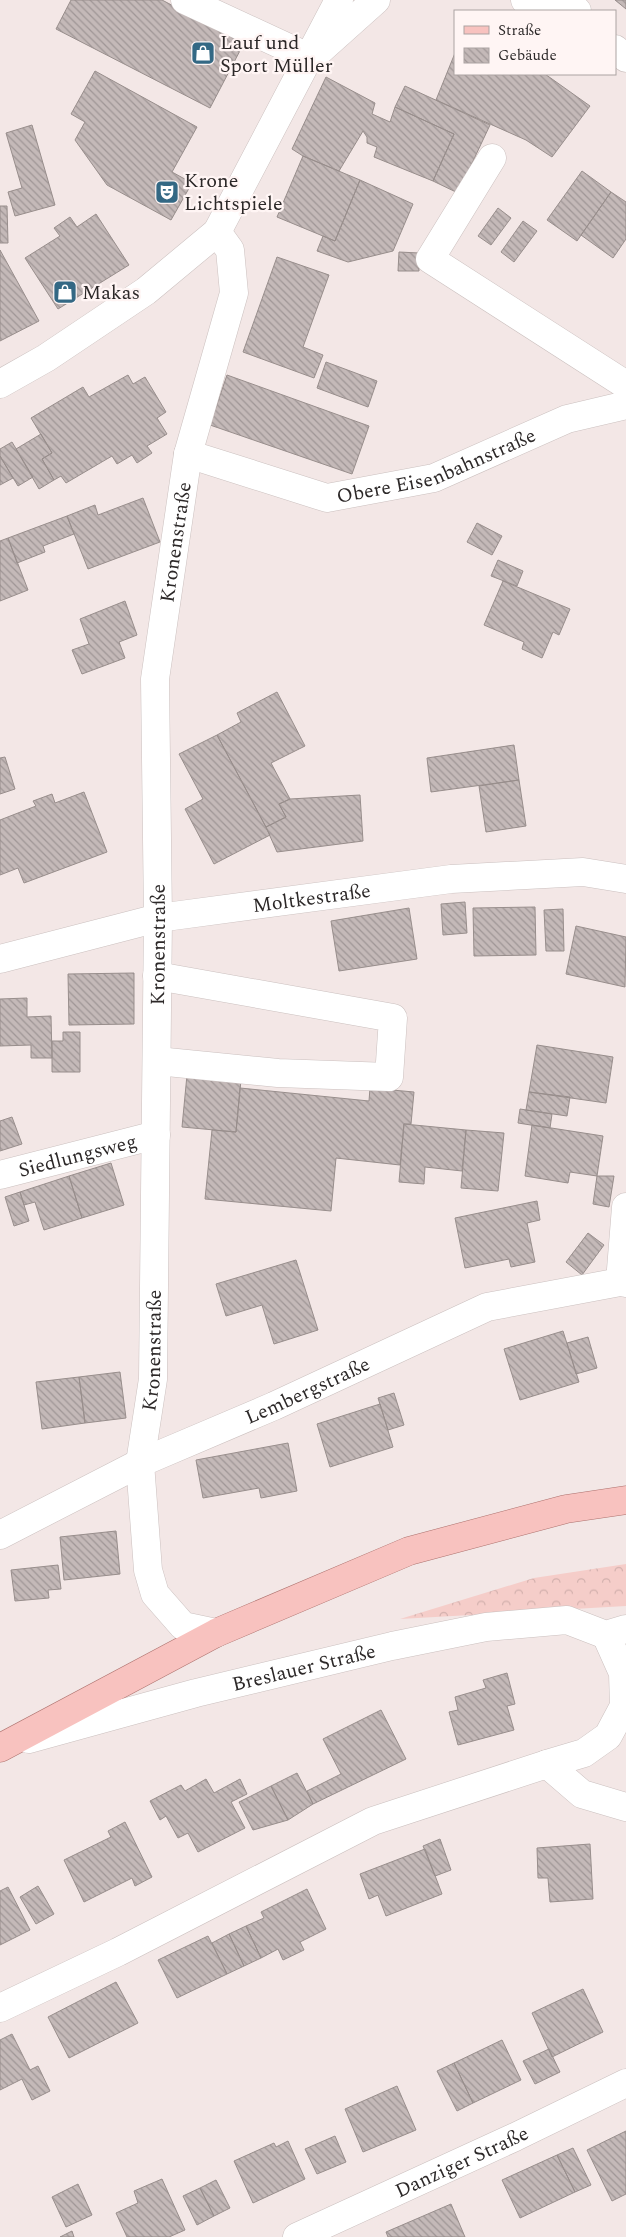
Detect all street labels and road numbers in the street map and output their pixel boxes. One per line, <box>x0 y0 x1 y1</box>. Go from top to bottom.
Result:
street label: Obere Eisenbahnstraße <box>334 421 541 512</box>
street label: Kronenstraße <box>152 480 200 605</box>
street label: Moltkestraße <box>251 876 372 921</box>
street label: Kronenstraße <box>143 884 174 1006</box>
street label: Siedlungsweg <box>15 1126 140 1186</box>
street label: Kronenstraße <box>134 1290 170 1413</box>
street label: Lembergstraße <box>241 1349 375 1433</box>
street label: Breslauer Straße <box>229 1636 379 1700</box>
street label: Danziger Straße <box>390 2119 534 2206</box>

